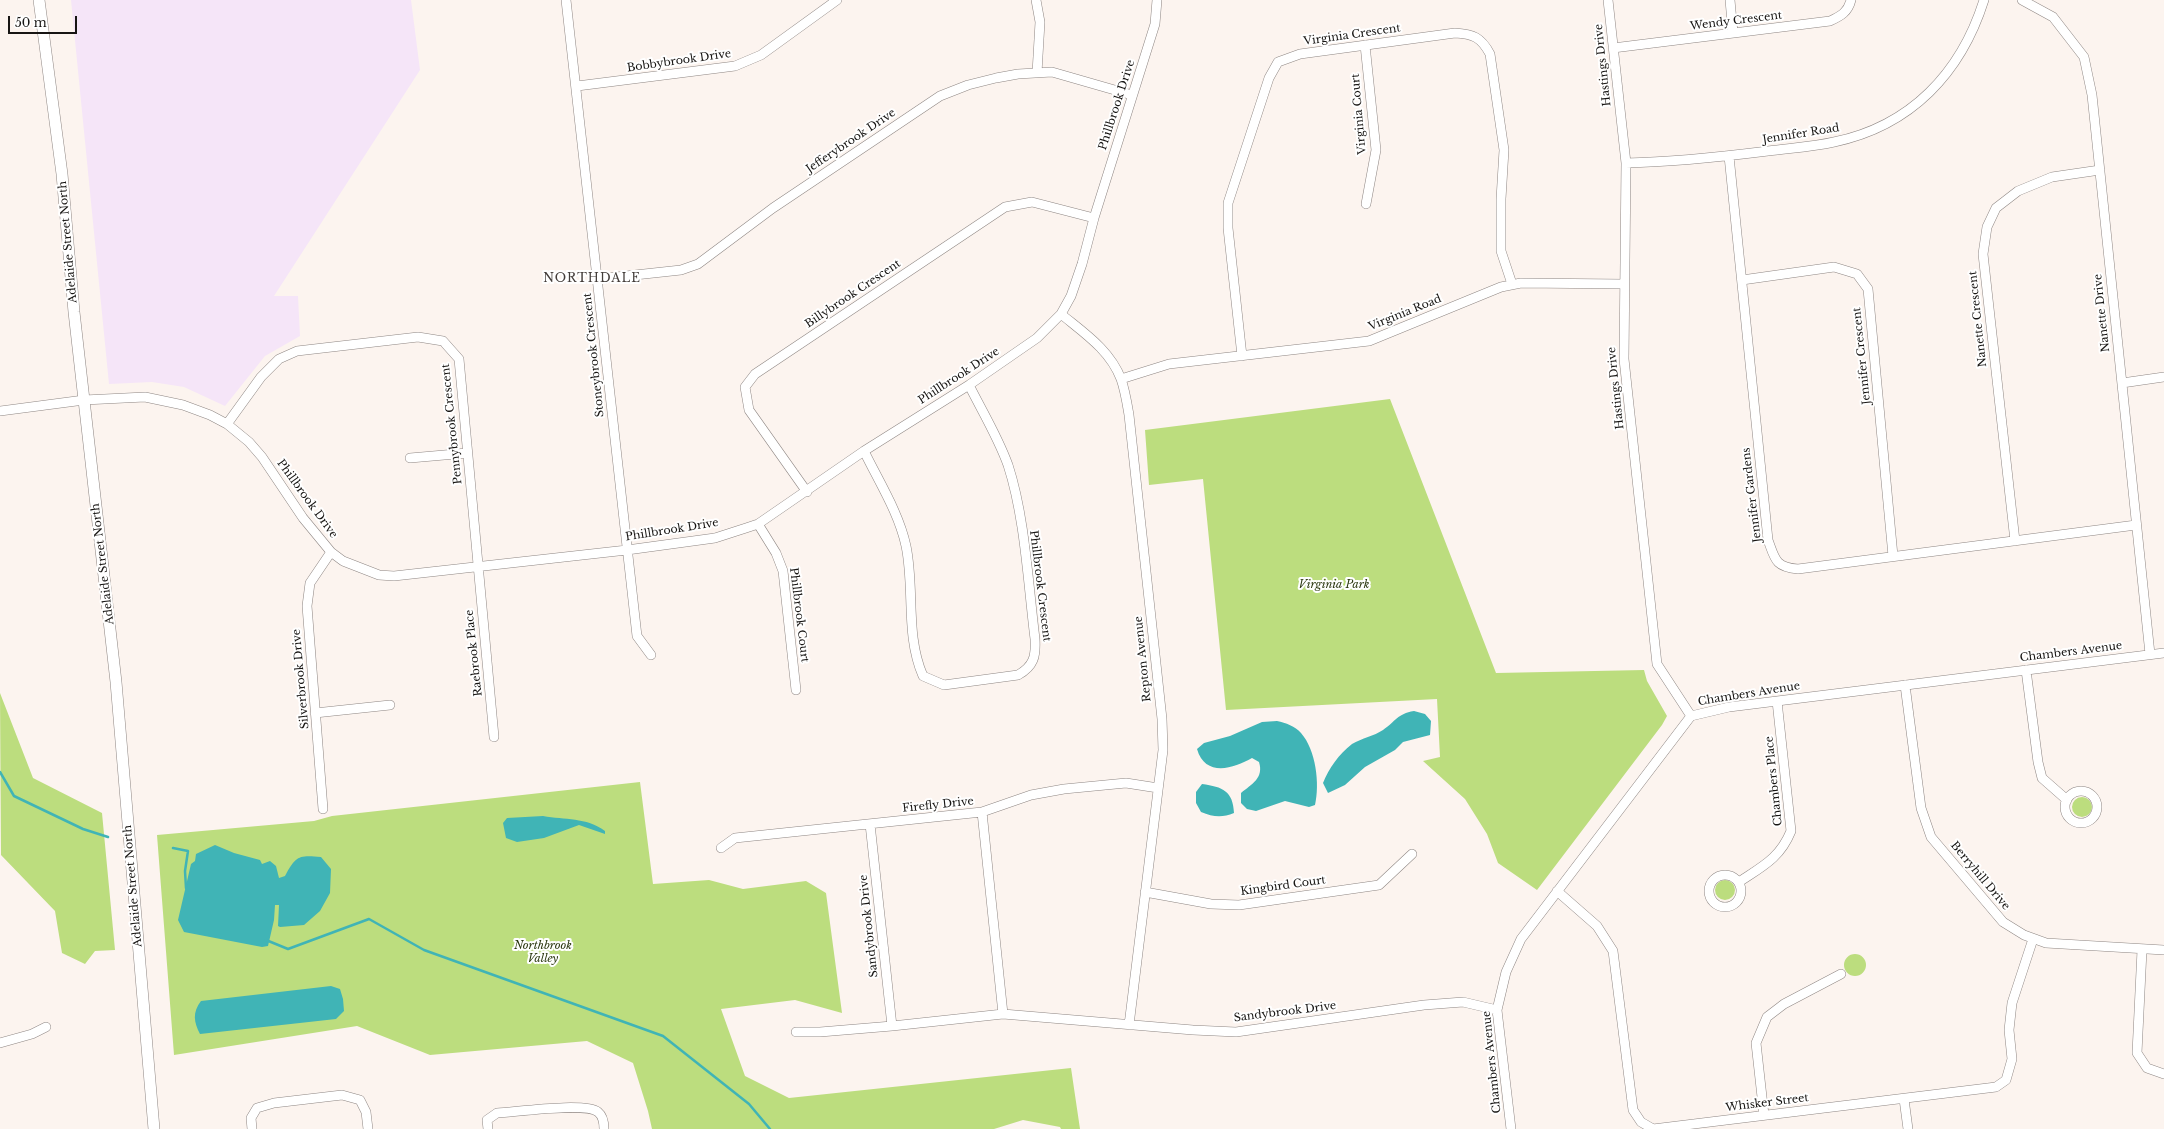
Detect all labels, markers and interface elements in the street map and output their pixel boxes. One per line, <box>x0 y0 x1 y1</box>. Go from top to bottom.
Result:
scale bar <box>10 8 79 34</box>
street label: Wendy Crescent <box>1689 9 1783 33</box>
text: 50 m <box>15 15 47 30</box>
street label: Virginia Crescent <box>1303 22 1401 48</box>
street label: Hastings Drive <box>1592 23 1614 107</box>
street label: Bobbybrook Drive <box>626 47 732 75</box>
street label: Phillbrook Drive <box>1096 58 1138 152</box>
street label: Virginia Court <box>1349 73 1369 155</box>
street label: Jefferybrook Drive <box>804 106 898 176</box>
street label: Jennifer Road <box>1762 121 1840 147</box>
street label: Adelaide Street North <box>56 180 80 304</box>
street label: Billybrook Crescent <box>803 257 903 331</box>
street label: Nanette Crescent <box>1966 270 1990 368</box>
district label: NORTHDALE <box>543 272 641 286</box>
street label: Nanette Drive <box>2091 273 2113 353</box>
street label: Stoneybrook Crescent <box>581 292 607 418</box>
street label: Virginia Road <box>1366 292 1444 334</box>
street label: Jennifer Crescent <box>1850 307 1874 405</box>
street label: Phillbrook Drive <box>916 345 1002 407</box>
street label: Hastings Drive <box>1605 346 1627 430</box>
street label: Pennybrook Crescent <box>439 363 465 485</box>
street label: Jennifer Gardens <box>1740 447 1764 543</box>
street label: Phillbrook Drive <box>274 457 340 541</box>
street label: Adelaide Street North <box>89 502 117 626</box>
street label: Phillbrook Drive <box>624 516 720 544</box>
street label: Phillbrook Crescent <box>1027 530 1053 642</box>
street label: Phillbrook Court <box>787 567 811 663</box>
park label: Virginia Park <box>1299 578 1369 592</box>
street label: Raebrook Place <box>463 609 485 697</box>
street label: Repton Avenue <box>1132 615 1154 703</box>
street label: Silverbrook Drive <box>290 628 312 730</box>
street label: Chambers Avenue <box>2019 639 2123 665</box>
street label: Chambers Avenue <box>1697 679 1801 709</box>
street label: Chambers Place <box>1763 735 1785 827</box>
street label: Firefly Drive <box>902 795 974 815</box>
street label: Adelaide Street North <box>121 824 145 948</box>
street label: Berryhill Drive <box>1948 839 2012 913</box>
street label: Kingbird Court <box>1240 873 1326 899</box>
street label: Sandybrook Drive <box>857 874 881 978</box>
park label: Northbrook Valley <box>514 939 572 965</box>
street label: Sandybrook Drive <box>1233 999 1337 1025</box>
street label: Chambers Avenue <box>1480 1010 1504 1114</box>
street label: Whisker Street <box>1725 1091 1809 1115</box>

